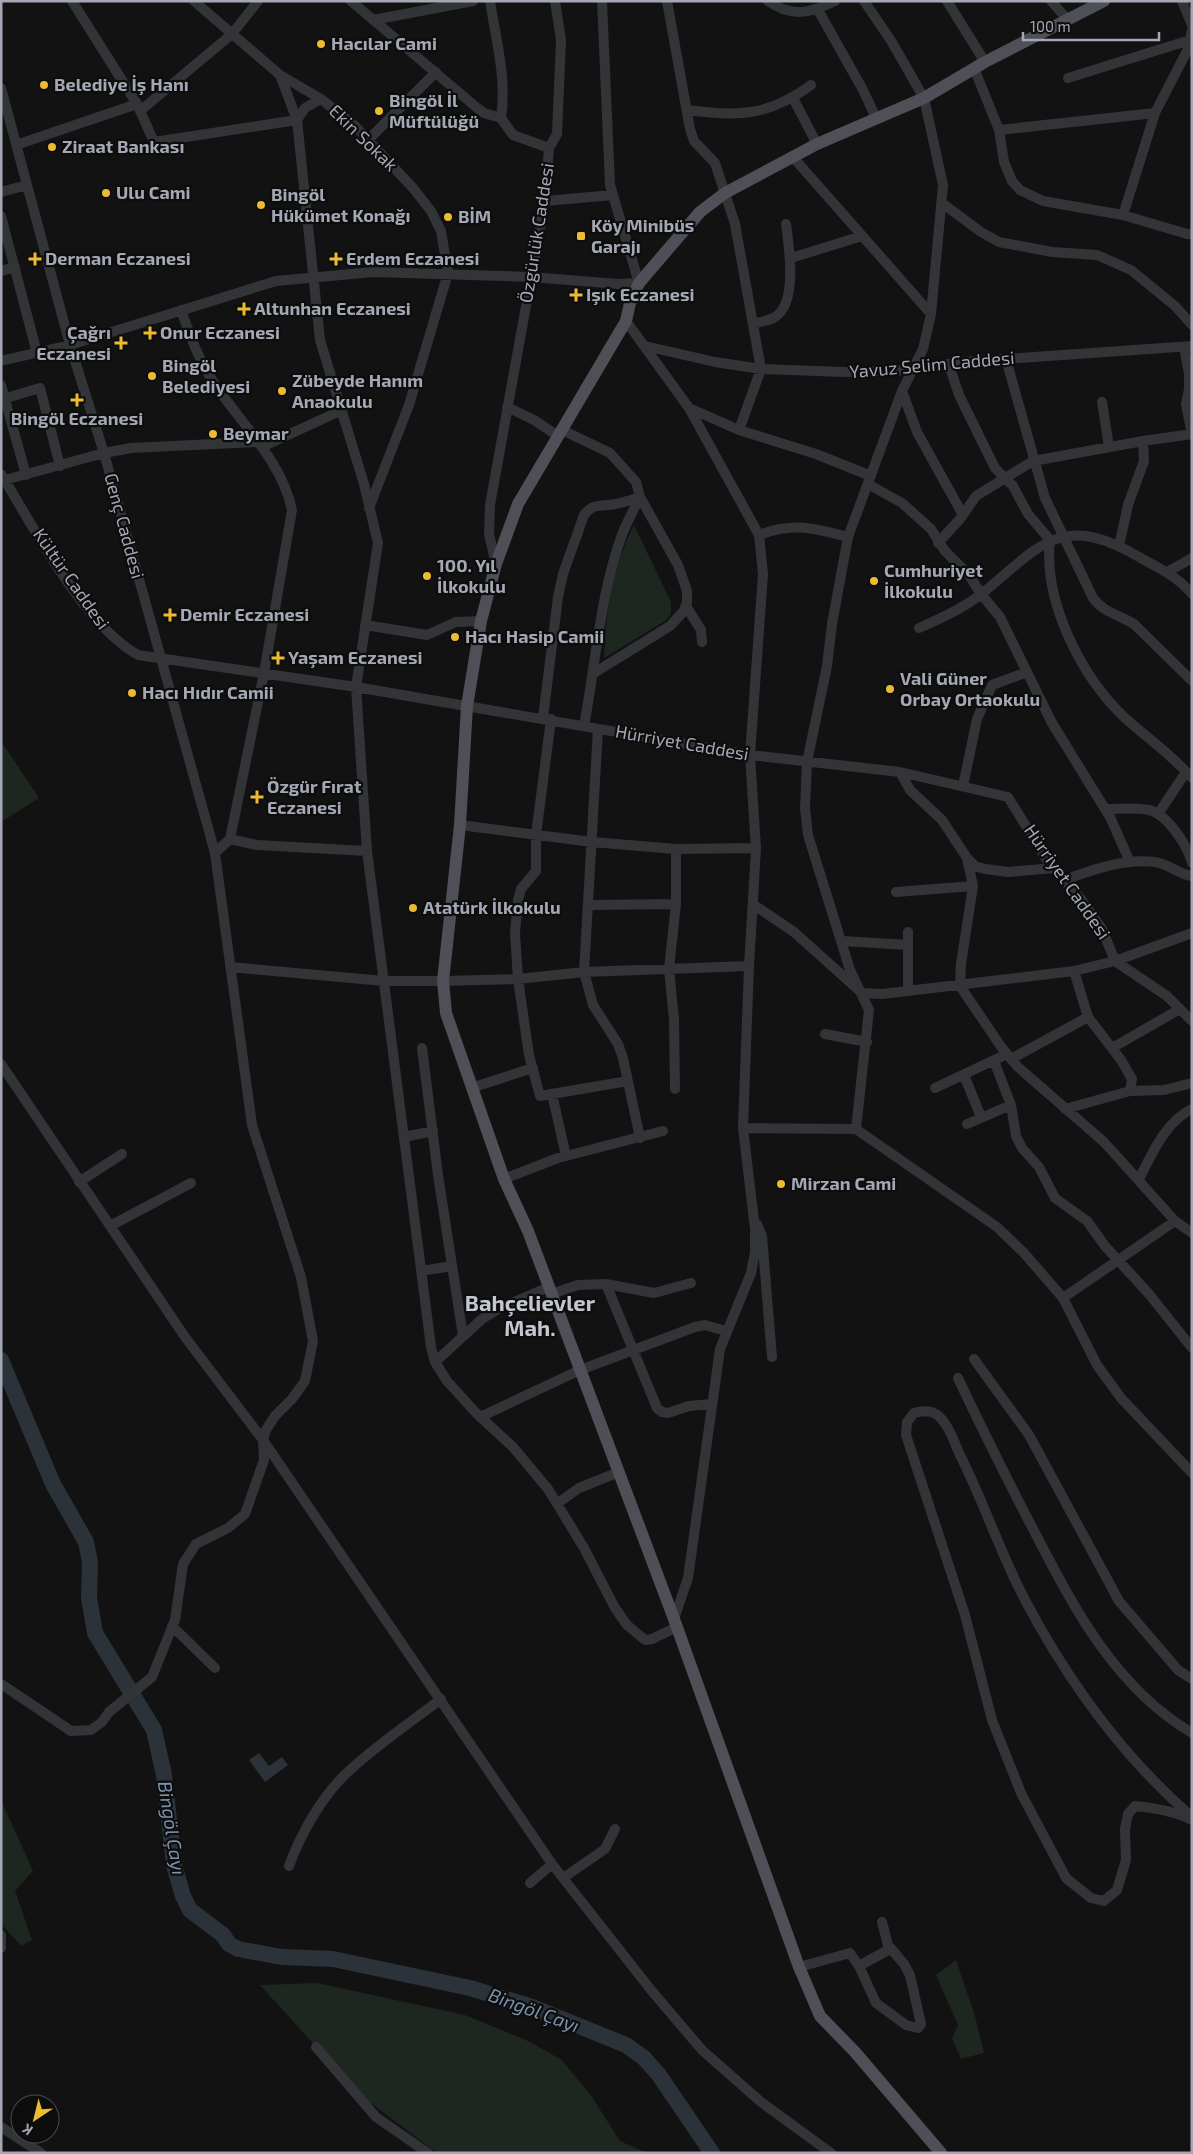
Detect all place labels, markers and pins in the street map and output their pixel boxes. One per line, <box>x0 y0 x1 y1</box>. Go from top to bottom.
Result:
place label: Hacılar Cami <box>331 32 437 54</box>
marker: Hacılar Cami <box>315 38 327 50</box>
place label: Belediye İş Hanı <box>54 73 189 96</box>
marker: Belediye İş Hanı <box>38 79 50 91</box>
place label: Bingöl İl Müftülüğü <box>389 89 479 132</box>
marker: Bingöl İl Müftülüğü <box>373 105 385 117</box>
place label: Ziraat Bankası <box>62 135 184 157</box>
marker: Ziraat Bankası <box>46 141 58 153</box>
place label: Ulu Cami <box>116 181 190 203</box>
place label: Bingöl Hükümet Konağı <box>271 183 410 226</box>
marker: Ulu Cami <box>100 187 112 199</box>
marker: Bingöl Hükümet Konağı <box>255 199 267 211</box>
place label: BİM <box>458 205 491 227</box>
marker: BİM <box>442 211 454 223</box>
place label: Köy Minibüs Garajı <box>591 214 694 257</box>
marker: Köy Minibüs Garajı <box>575 230 587 242</box>
place label: Derman Eczanesi <box>45 247 191 269</box>
place label: Erdem Eczanesi <box>346 247 479 269</box>
marker: Derman Eczanesi <box>29 253 41 265</box>
marker: Erdem Eczanesi <box>330 253 342 265</box>
place label: Işık Eczanesi <box>586 283 694 306</box>
marker: Işık Eczanesi <box>570 289 582 301</box>
place label: Altunhan Eczanesi <box>254 297 411 319</box>
marker: Altunhan Eczanesi <box>238 303 250 315</box>
place label: Çağrı Eczanesi <box>36 321 111 364</box>
place label: Onur Eczanesi <box>160 321 280 343</box>
marker: Onur Eczanesi <box>144 327 156 339</box>
marker: Çağrı Eczanesi <box>115 337 127 349</box>
place label: Bingöl Belediyesi <box>162 354 250 397</box>
place label: Zübeyde Hanım Anaokulu <box>292 369 423 412</box>
marker: Bingöl Belediyesi <box>146 370 158 382</box>
marker: Zübeyde Hanım Anaokulu <box>276 385 288 397</box>
marker: Bingöl Eczanesi <box>71 394 83 406</box>
place label: Bingöl Eczanesi <box>11 407 143 429</box>
place label: Beymar <box>223 422 289 444</box>
marker: Beymar <box>207 428 219 440</box>
place label: 100. Yıl İlkokulu <box>437 554 506 597</box>
place label: Cumhuriyet İlkokulu <box>884 559 983 602</box>
marker: 100. Yıl İlkokulu <box>421 570 433 582</box>
marker: Cumhuriyet İlkokulu <box>868 575 880 587</box>
place label: Demir Eczanesi <box>180 603 309 625</box>
marker: Demir Eczanesi <box>164 609 176 621</box>
place label: Hacı Hasip Camii <box>465 625 604 647</box>
marker: Hacı Hasip Camii <box>449 631 461 643</box>
place label: Yaşam Eczanesi <box>288 646 422 669</box>
marker: Yaşam Eczanesi <box>272 652 284 664</box>
place label: Vali Güner Orbay Ortaokulu <box>900 667 1040 710</box>
place label: Hacı Hıdır Camii <box>142 681 274 703</box>
marker: Vali Güner Orbay Ortaokulu <box>884 683 896 695</box>
marker: Hacı Hıdır Camii <box>126 687 138 699</box>
place label: Özgür Fırat Eczanesi <box>267 775 362 818</box>
marker: Özgür Fırat Eczanesi <box>251 791 263 803</box>
place label: Atatürk İlkokulu <box>423 896 561 918</box>
marker: Atatürk İlkokulu <box>407 902 419 914</box>
place label: Mirzan Cami <box>791 1172 896 1194</box>
marker: Mirzan Cami <box>775 1178 787 1190</box>

